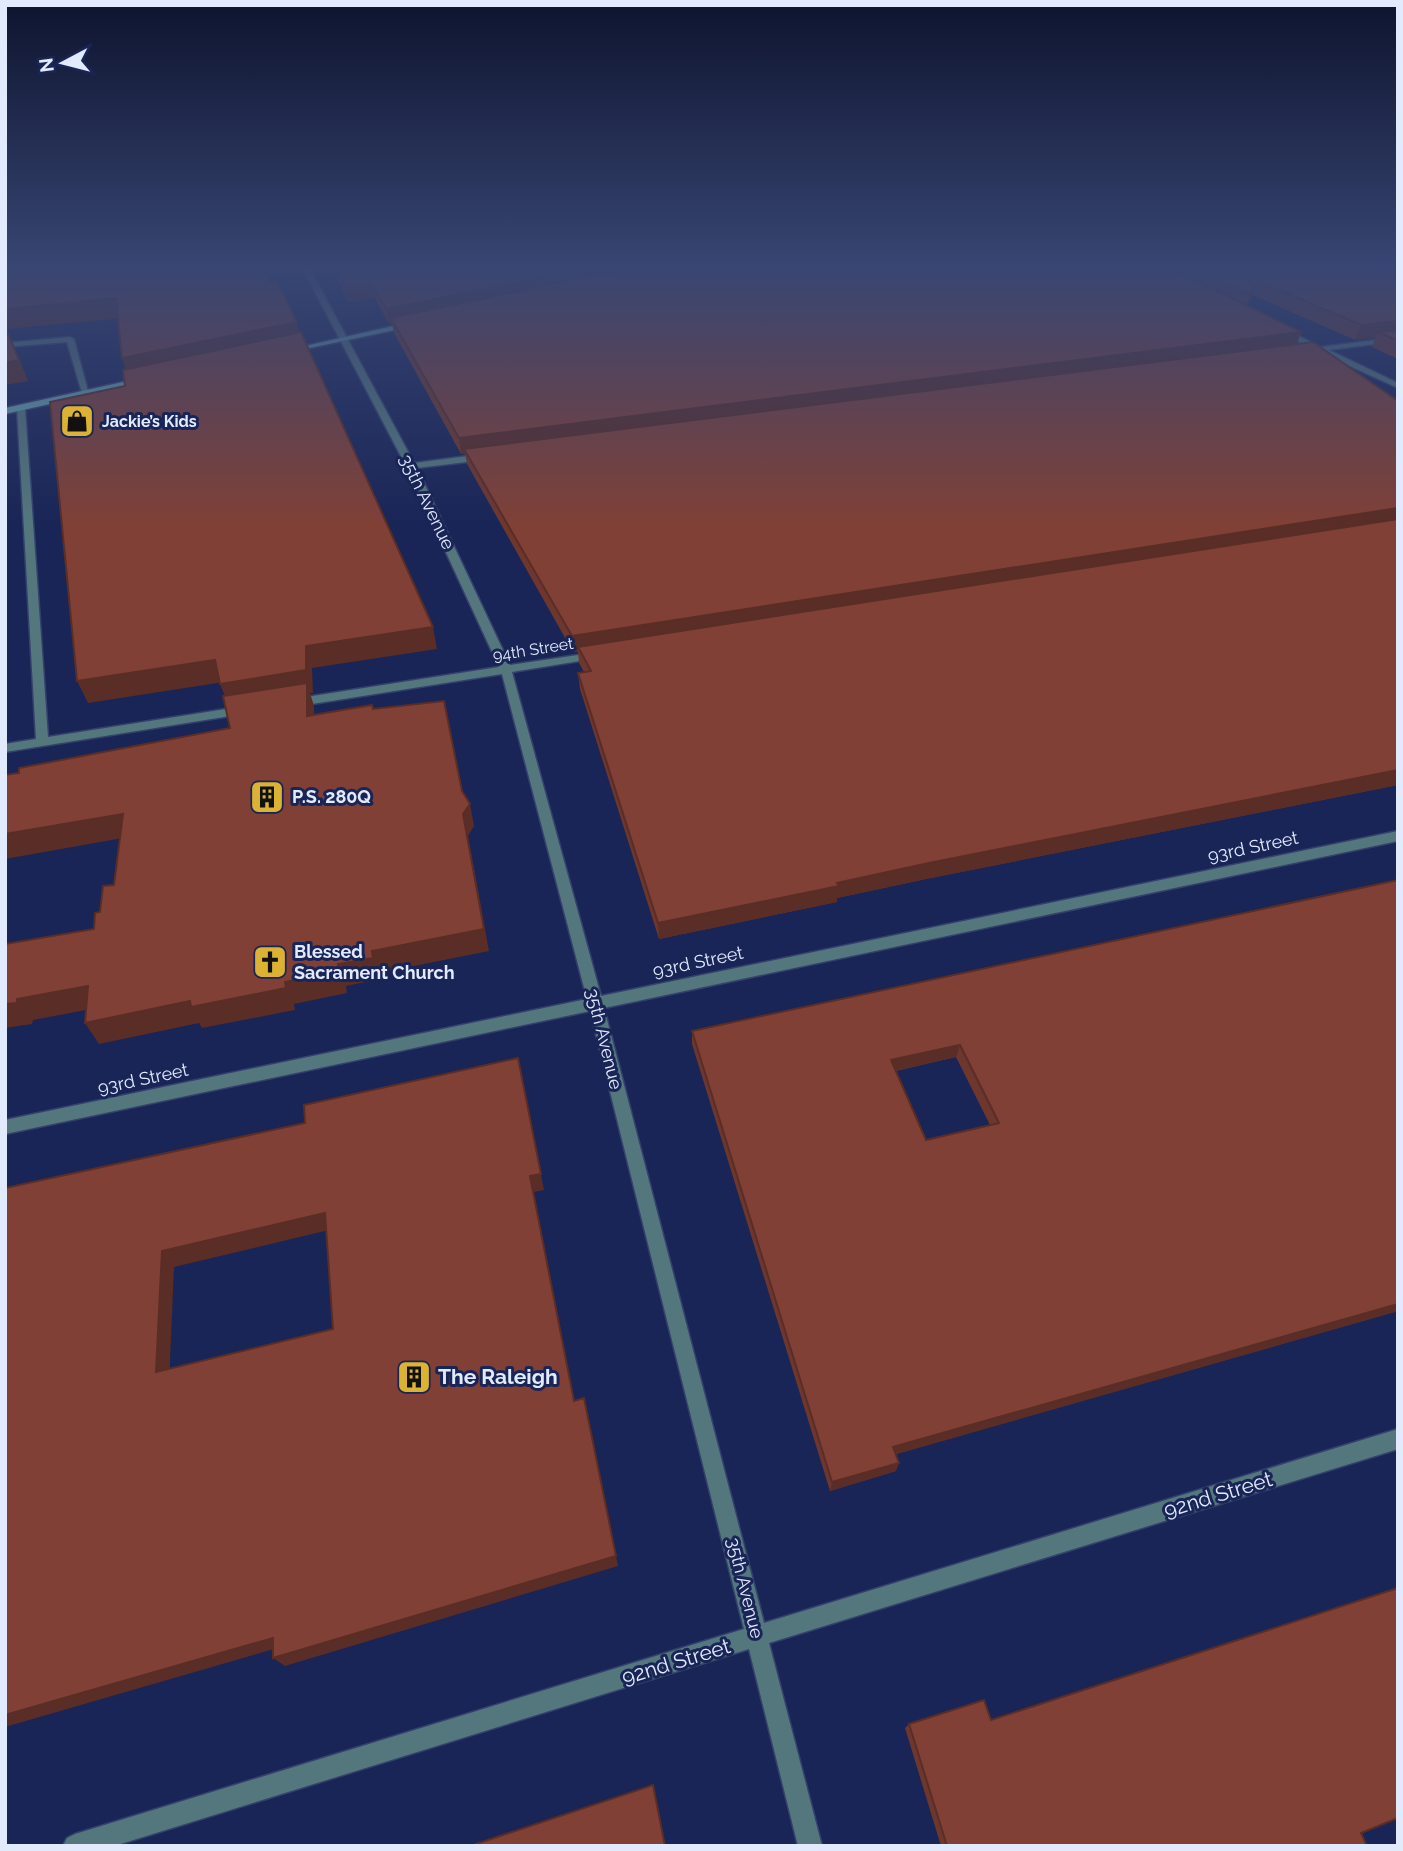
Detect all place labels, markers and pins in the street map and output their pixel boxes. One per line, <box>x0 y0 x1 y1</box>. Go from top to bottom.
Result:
shop icon: Jackie’s Kids <box>58 402 96 440</box>
place label: Jackie’s Kids <box>102 412 197 431</box>
building icon: P.S. 280Q <box>248 778 286 816</box>
place label: P.S. 280Q <box>292 786 371 807</box>
place label: Blessed Sacrament Church <box>294 941 455 983</box>
church icon: Blessed Sacrament Church <box>251 943 289 981</box>
building icon: The Raleigh <box>395 1358 433 1396</box>
place label: The Raleigh <box>438 1364 558 1389</box>

